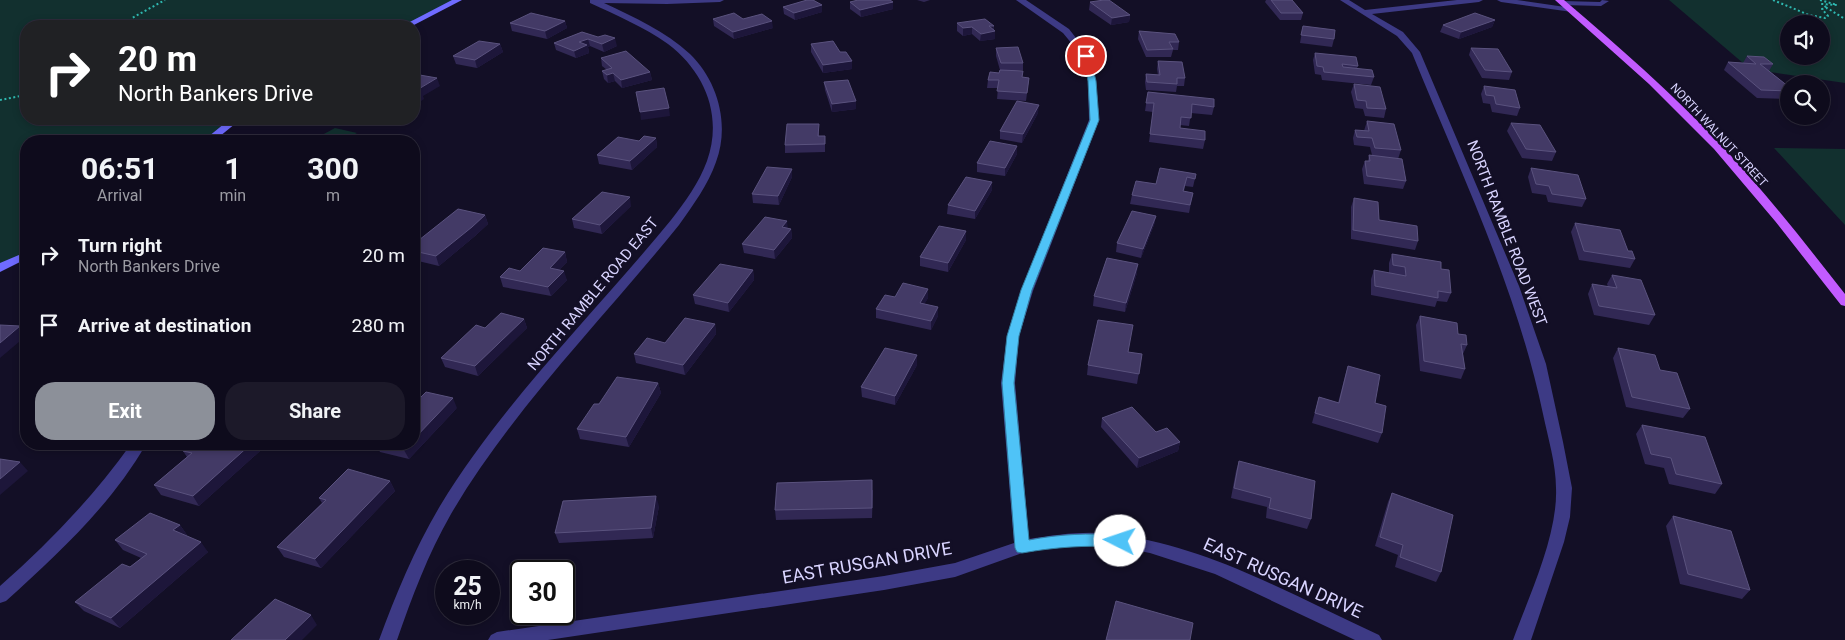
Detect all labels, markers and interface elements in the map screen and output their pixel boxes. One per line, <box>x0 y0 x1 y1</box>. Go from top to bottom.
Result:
map controls <box>1780 15 1830 125</box>
button: sound <box>1780 15 1830 65</box>
pin <box>1065 35 1107 77</box>
text: 20 m <box>118 39 197 80</box>
icon: right <box>35 40 100 105</box>
icon: arrive <box>1072 42 1100 70</box>
button: search <box>1780 75 1830 125</box>
text: North Bankers Drive <box>118 81 313 106</box>
street label: NORTH WALNUT STREET <box>1668 81 1770 189</box>
street label: NORTH RAMBLE ROAD WEST <box>1463 138 1551 328</box>
text: 06:51 <box>81 151 158 186</box>
text: 1 <box>224 151 241 186</box>
text: 300 <box>307 151 359 186</box>
text: Arrival <box>97 186 142 205</box>
text: min <box>219 186 246 205</box>
text: m <box>326 186 340 205</box>
street label: NORTH RAMBLE ROAD EAST <box>524 214 662 374</box>
text: Turn right <box>78 234 162 257</box>
icon: right <box>35 241 63 269</box>
text: 20 m <box>362 244 405 267</box>
text: North Bankers Drive <box>78 257 220 276</box>
icon: arrive <box>35 311 63 339</box>
text: Arrive at destination <box>78 314 251 337</box>
text: 280 m <box>352 314 405 337</box>
button: Exit <box>35 382 215 440</box>
button: Share <box>225 382 405 440</box>
position arrow <box>1093 514 1145 566</box>
street label: EAST RUSGAN DRIVE <box>1200 533 1366 622</box>
street label: EAST RUSGAN DRIVE <box>781 537 953 588</box>
speed limit sign: 30 <box>510 560 575 625</box>
text: 25 <box>453 572 482 601</box>
text: km/h <box>453 598 482 612</box>

